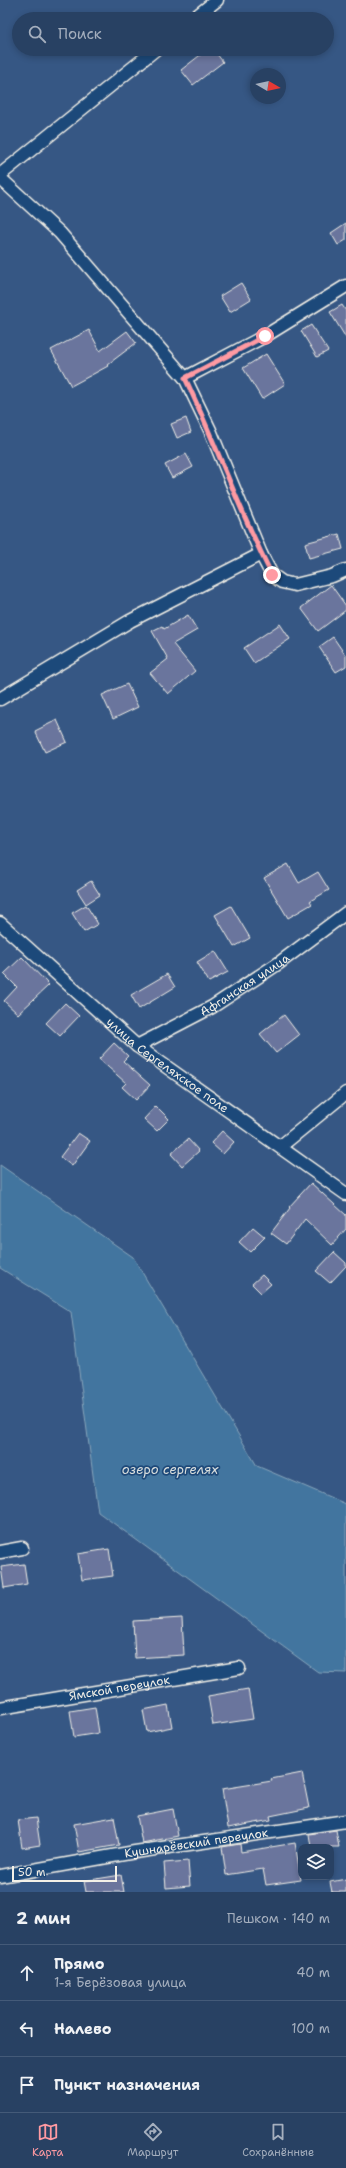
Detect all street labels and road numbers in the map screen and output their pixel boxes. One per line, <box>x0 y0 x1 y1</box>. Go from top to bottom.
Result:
street label: Афганская улица <box>197 950 293 1020</box>
street label: улица Сергеляхское поле <box>103 1014 232 1117</box>
street label: Ямской переулок <box>68 1672 172 1704</box>
street label: Кушнарёвский переулок <box>123 1824 270 1862</box>

